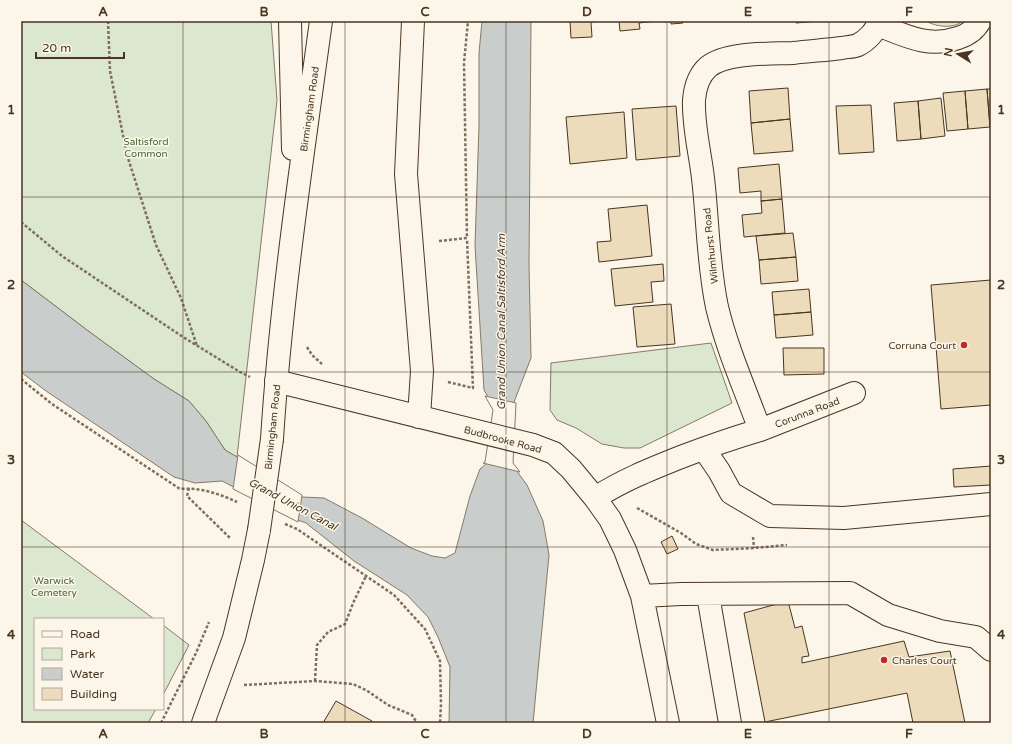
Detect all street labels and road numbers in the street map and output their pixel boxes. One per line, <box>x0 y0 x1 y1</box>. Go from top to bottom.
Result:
street label: Birmingham Road <box>298 66 322 152</box>
street label: Wilmhurst Road <box>701 207 721 285</box>
street label: Birmingham Road <box>263 384 283 470</box>
street label: Corunna Road <box>773 395 841 431</box>
street label: Budbrooke Road <box>462 424 543 456</box>

